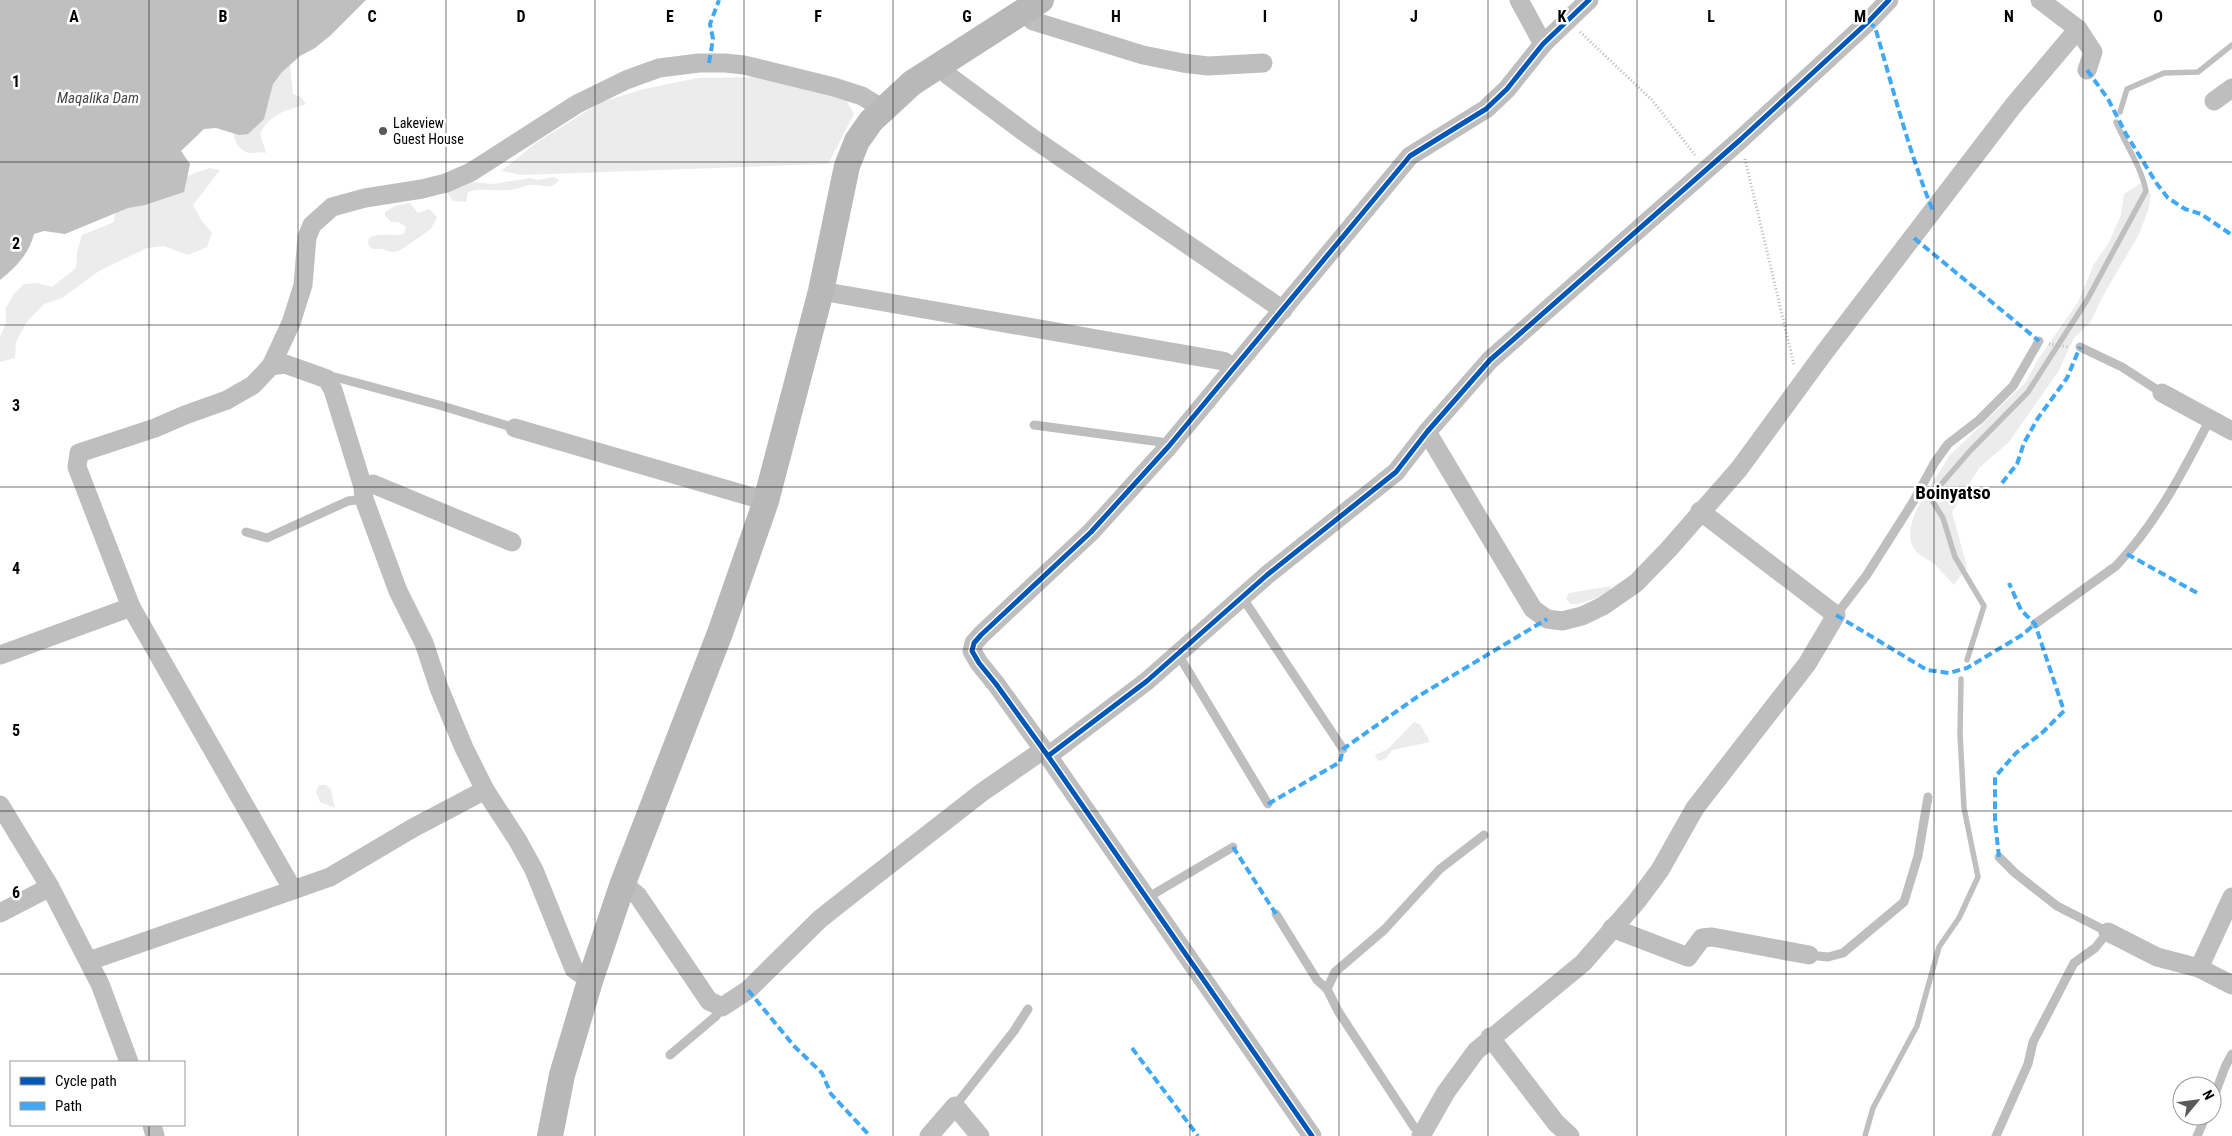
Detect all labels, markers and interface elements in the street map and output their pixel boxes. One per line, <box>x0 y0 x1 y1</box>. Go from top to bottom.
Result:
text: A <box>69 7 79 26</box>
text: B <box>219 7 228 26</box>
text: C <box>367 7 377 26</box>
text: D <box>516 7 526 26</box>
text: E <box>666 7 674 26</box>
text: F <box>814 7 822 26</box>
text: G <box>962 7 972 26</box>
text: H <box>1111 7 1121 26</box>
text: I <box>1263 7 1267 26</box>
text: J <box>1410 7 1418 26</box>
text: K <box>1558 7 1567 26</box>
text: L <box>1707 7 1715 26</box>
text: M <box>1854 7 1866 26</box>
text: N <box>2004 7 2014 26</box>
text: O <box>2153 7 2163 26</box>
text: 1 <box>12 72 20 91</box>
water label: Maqalika Dam <box>57 89 139 107</box>
place label: Lakeview Guest House <box>393 115 464 147</box>
marker: Lakeview Guest House <box>377 125 389 137</box>
text: 2 <box>12 234 20 253</box>
text: 3 <box>12 396 20 415</box>
district label: Boinyatso <box>1915 481 1991 504</box>
text: 4 <box>12 559 20 578</box>
text: 5 <box>12 721 20 740</box>
text: 6 <box>12 883 20 902</box>
legend <box>10 1061 185 1126</box>
text: Cycle path <box>55 1072 117 1090</box>
north arrow <box>2172 1076 2222 1126</box>
text: N <box>2199 1087 2217 1102</box>
text: Path <box>55 1097 82 1115</box>

